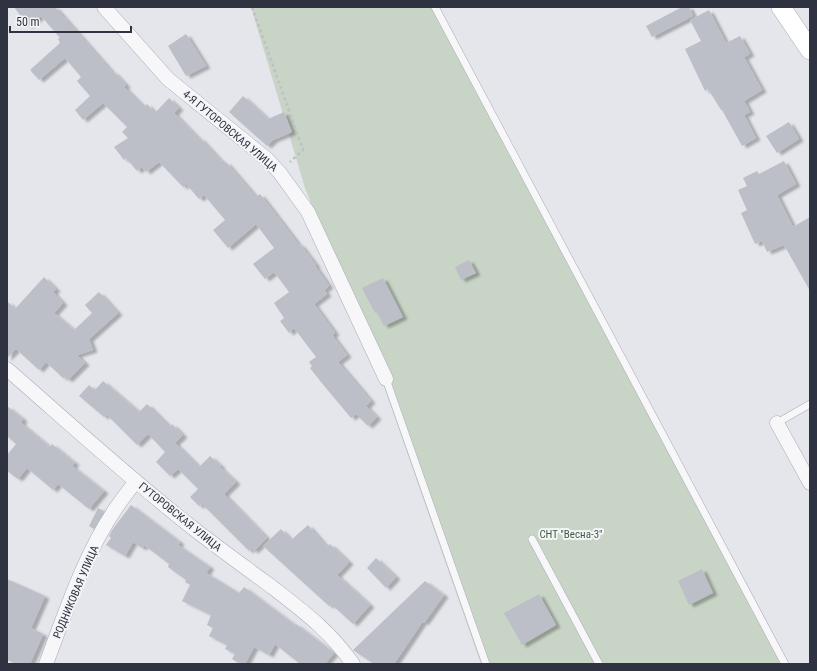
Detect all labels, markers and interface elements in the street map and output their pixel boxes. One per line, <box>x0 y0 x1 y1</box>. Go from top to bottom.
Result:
scale bar <box>10 8 131 34</box>
text: 50 m <box>16 15 40 29</box>
street label: 4-Я ГУТОРОВСКАЯ УЛИЦА <box>180 88 280 175</box>
street label: ГУТОРОВСКАЯ УЛИЦА <box>136 480 224 555</box>
park label: СНТ "Весна-3" <box>539 528 603 541</box>
street label: РОДНИКОВАЯ УЛИЦА <box>50 543 102 641</box>

